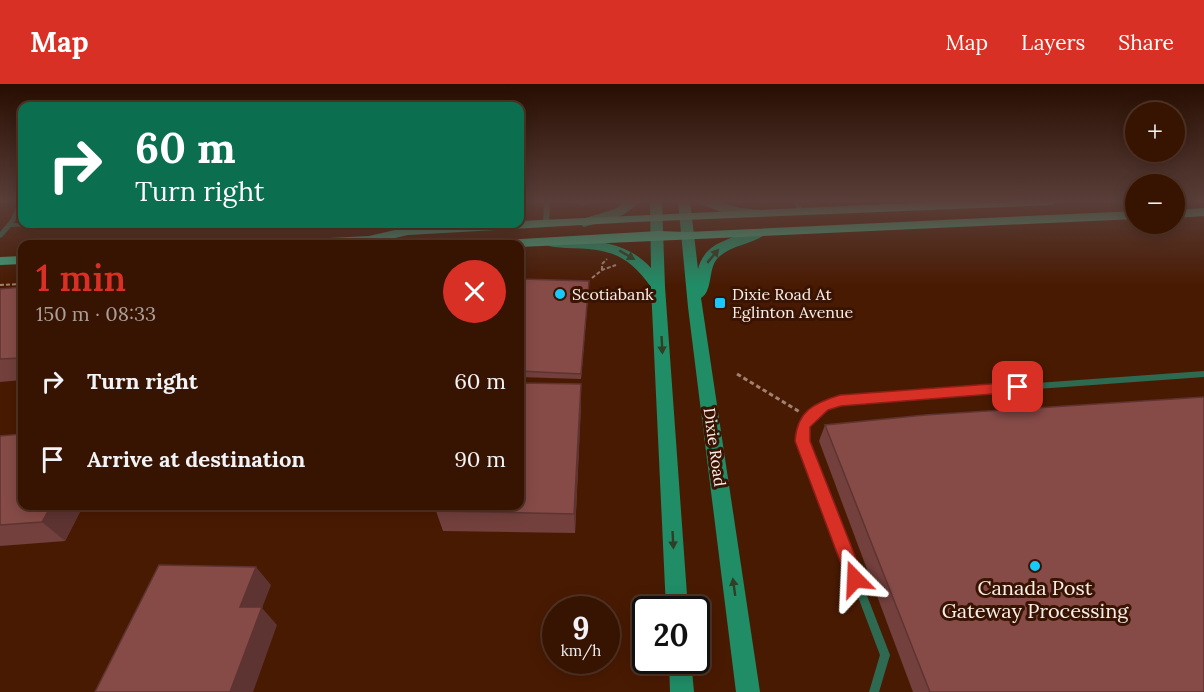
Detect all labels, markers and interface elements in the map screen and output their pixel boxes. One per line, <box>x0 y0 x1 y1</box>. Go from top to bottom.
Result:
text: Map <box>30 24 89 60</box>
text: Map <box>945 29 988 56</box>
text: Layers <box>1021 29 1085 56</box>
text: Share <box>1118 29 1174 56</box>
map controls <box>1125 102 1185 234</box>
button: + <box>1125 102 1185 162</box>
text: 60 m <box>135 121 236 175</box>
icon: right <box>36 126 114 204</box>
text: Turn right <box>135 174 264 208</box>
button: − <box>1125 174 1185 234</box>
one-way arrow <box>706 248 719 264</box>
one-way arrow <box>619 250 636 260</box>
text: 1 min <box>36 255 126 301</box>
button: close <box>443 260 506 323</box>
place label: Scotiabank <box>572 284 654 304</box>
place label: Dixie Road At Eglinton Avenue <box>732 284 854 322</box>
marker: Scotiabank <box>553 287 567 301</box>
marker: Dixie Road At Eglinton Avenue <box>713 296 727 310</box>
text: 150 m · 08:33 <box>36 301 156 326</box>
one-way arrow <box>657 335 666 354</box>
pin <box>992 361 1043 412</box>
icon: right <box>36 365 69 398</box>
text: Turn right <box>87 367 198 395</box>
text: 60 m <box>454 367 506 395</box>
icon: arrive <box>1001 370 1034 403</box>
street label: Dixie Road <box>700 406 730 488</box>
icon: arrive <box>36 443 69 476</box>
text: Arrive at destination <box>87 445 305 473</box>
text: 90 m <box>454 445 506 473</box>
one-way arrow <box>669 530 678 549</box>
position arrow <box>823 547 887 611</box>
marker: Canada Post Gateway Processing <box>1028 559 1042 573</box>
place label: Canada Post Gateway Processing <box>942 575 1129 623</box>
one-way arrow <box>729 578 738 597</box>
speed limit sign: 20 <box>632 596 710 674</box>
text: 9 <box>572 609 590 647</box>
text: km/h <box>561 641 601 660</box>

